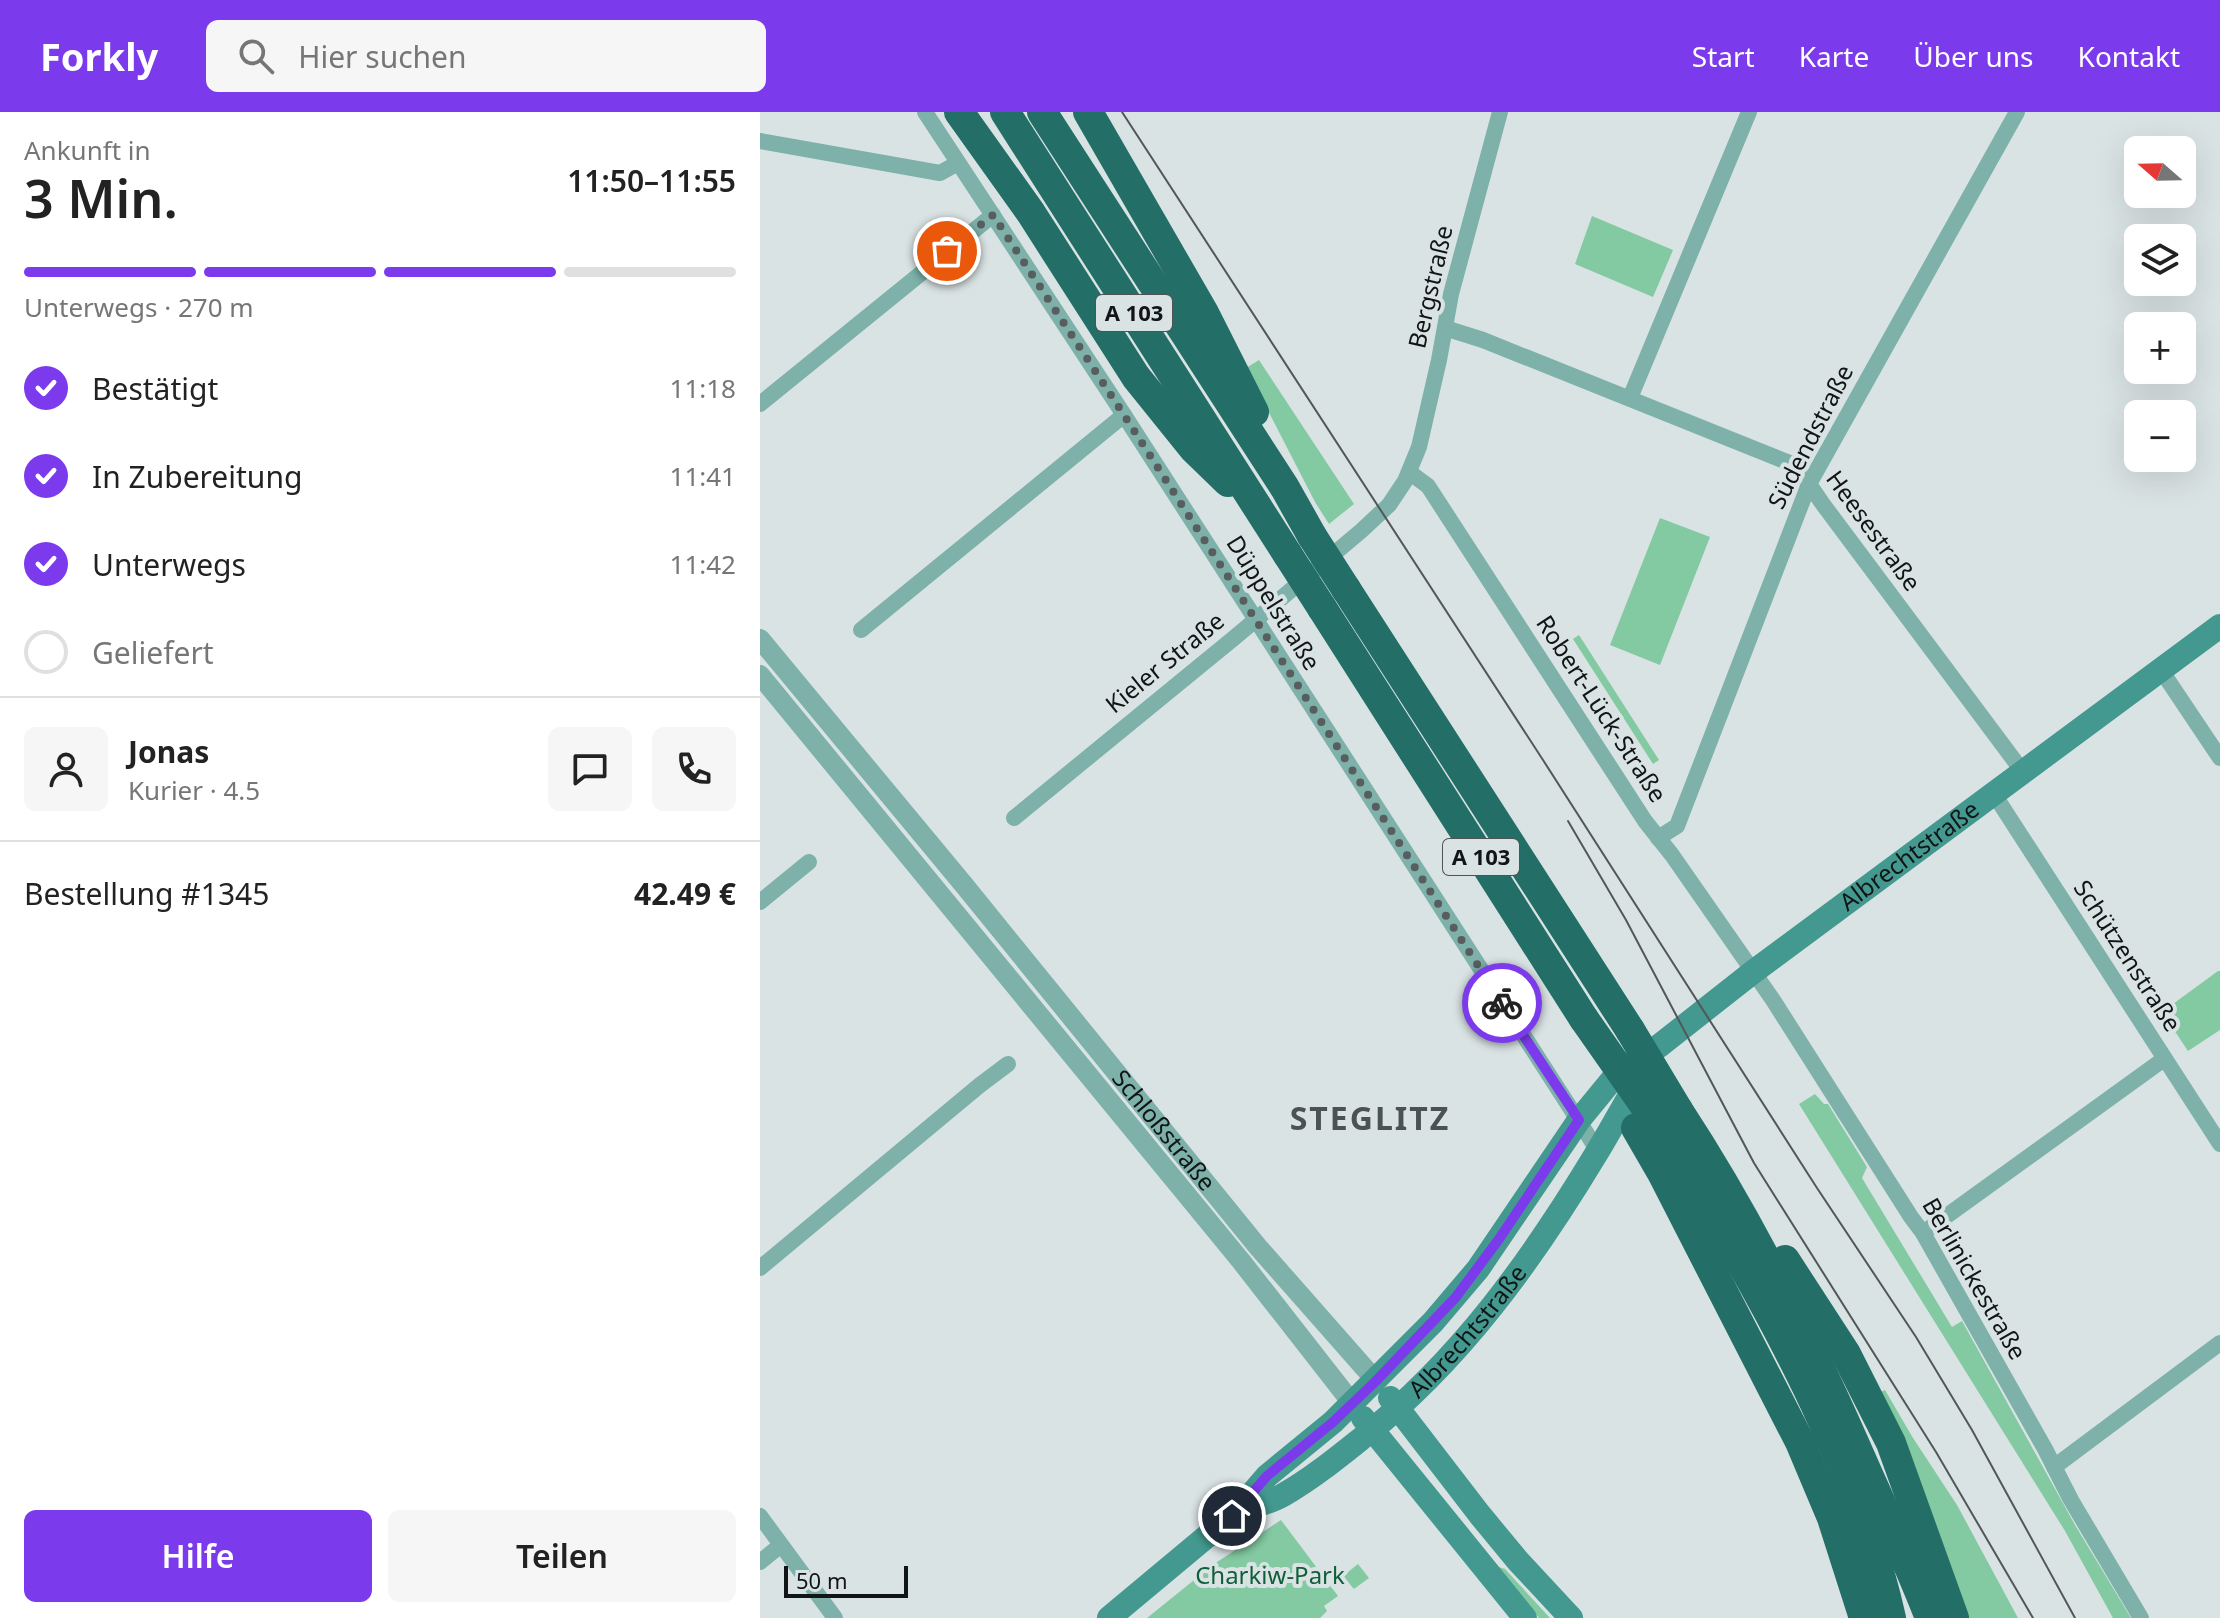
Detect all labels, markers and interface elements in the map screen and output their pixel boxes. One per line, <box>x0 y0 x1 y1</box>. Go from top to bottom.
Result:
search box <box>206 20 766 92</box>
text: Forkly <box>40 30 158 82</box>
icon: search <box>234 34 278 78</box>
text: Hier suchen <box>298 36 467 77</box>
text: Start <box>1692 37 1755 75</box>
text: Karte <box>1799 37 1869 75</box>
text: Über uns <box>1913 37 2034 75</box>
text: Kontakt <box>2078 37 2180 75</box>
text: Ankunft in <box>24 132 151 168</box>
north arrow <box>2124 136 2196 208</box>
map controls <box>2124 136 2196 472</box>
text: 11:50–11:55 <box>567 160 736 201</box>
text: 3 Min. <box>24 162 178 233</box>
pin <box>913 217 981 285</box>
street label: Bergstraße <box>1399 222 1460 351</box>
button: layers <box>2124 224 2196 296</box>
icon: bag <box>925 229 969 273</box>
text: Unterwegs · 270 m <box>24 289 254 325</box>
road number: A 103 <box>1096 295 1172 331</box>
button: + <box>2124 312 2196 384</box>
street label: Südendstraße <box>1759 359 1860 514</box>
icon: check <box>24 366 68 410</box>
text: Bestätigt <box>92 368 218 409</box>
text: 11:18 <box>670 370 736 406</box>
button: − <box>2124 400 2196 472</box>
icon: check <box>24 454 68 498</box>
text: In Zubereitung <box>92 456 302 497</box>
text: 11:41 <box>670 458 736 494</box>
street label: Heesestraße <box>1819 463 1929 597</box>
street label: Düppelstraße <box>1220 528 1329 676</box>
icon: check <box>24 542 68 586</box>
text: Unterwegs <box>92 544 246 585</box>
text: 11:42 <box>670 546 736 582</box>
street label: Kieler Straße <box>1098 604 1230 720</box>
street label: Robert-Lück-Straße <box>1529 608 1675 808</box>
text: Geliefert <box>92 632 214 673</box>
button: person <box>24 727 108 811</box>
button: chat <box>548 727 632 811</box>
button: phone <box>652 727 736 811</box>
text: Jonas <box>128 731 209 772</box>
text: Kurier · 4.5 <box>128 772 260 808</box>
street label: Albrechtstraße <box>1832 792 1985 918</box>
road number: A 103 <box>1443 839 1519 875</box>
text: Bestellung #1345 <box>24 873 269 914</box>
text: 42.49 € <box>634 873 736 914</box>
street label: Schützenstraße <box>2067 873 2190 1037</box>
courier <box>1462 963 1542 1043</box>
icon: bike <box>1480 981 1524 1025</box>
street label: Schloßstraße <box>1105 1062 1224 1197</box>
district label: STEGLITZ <box>1290 1096 1450 1139</box>
street label: Berlinickestraße <box>1915 1191 2035 1365</box>
street label: Albrechtstraße <box>1400 1257 1533 1404</box>
pin <box>1198 1482 1266 1550</box>
icon: home <box>1210 1494 1254 1538</box>
button: Hilfe <box>24 1510 372 1602</box>
button: Teilen <box>388 1510 736 1602</box>
park label: Charkiw-Park <box>1195 1558 1345 1591</box>
scale bar <box>784 1562 908 1598</box>
text: 50 m <box>796 1565 847 1595</box>

